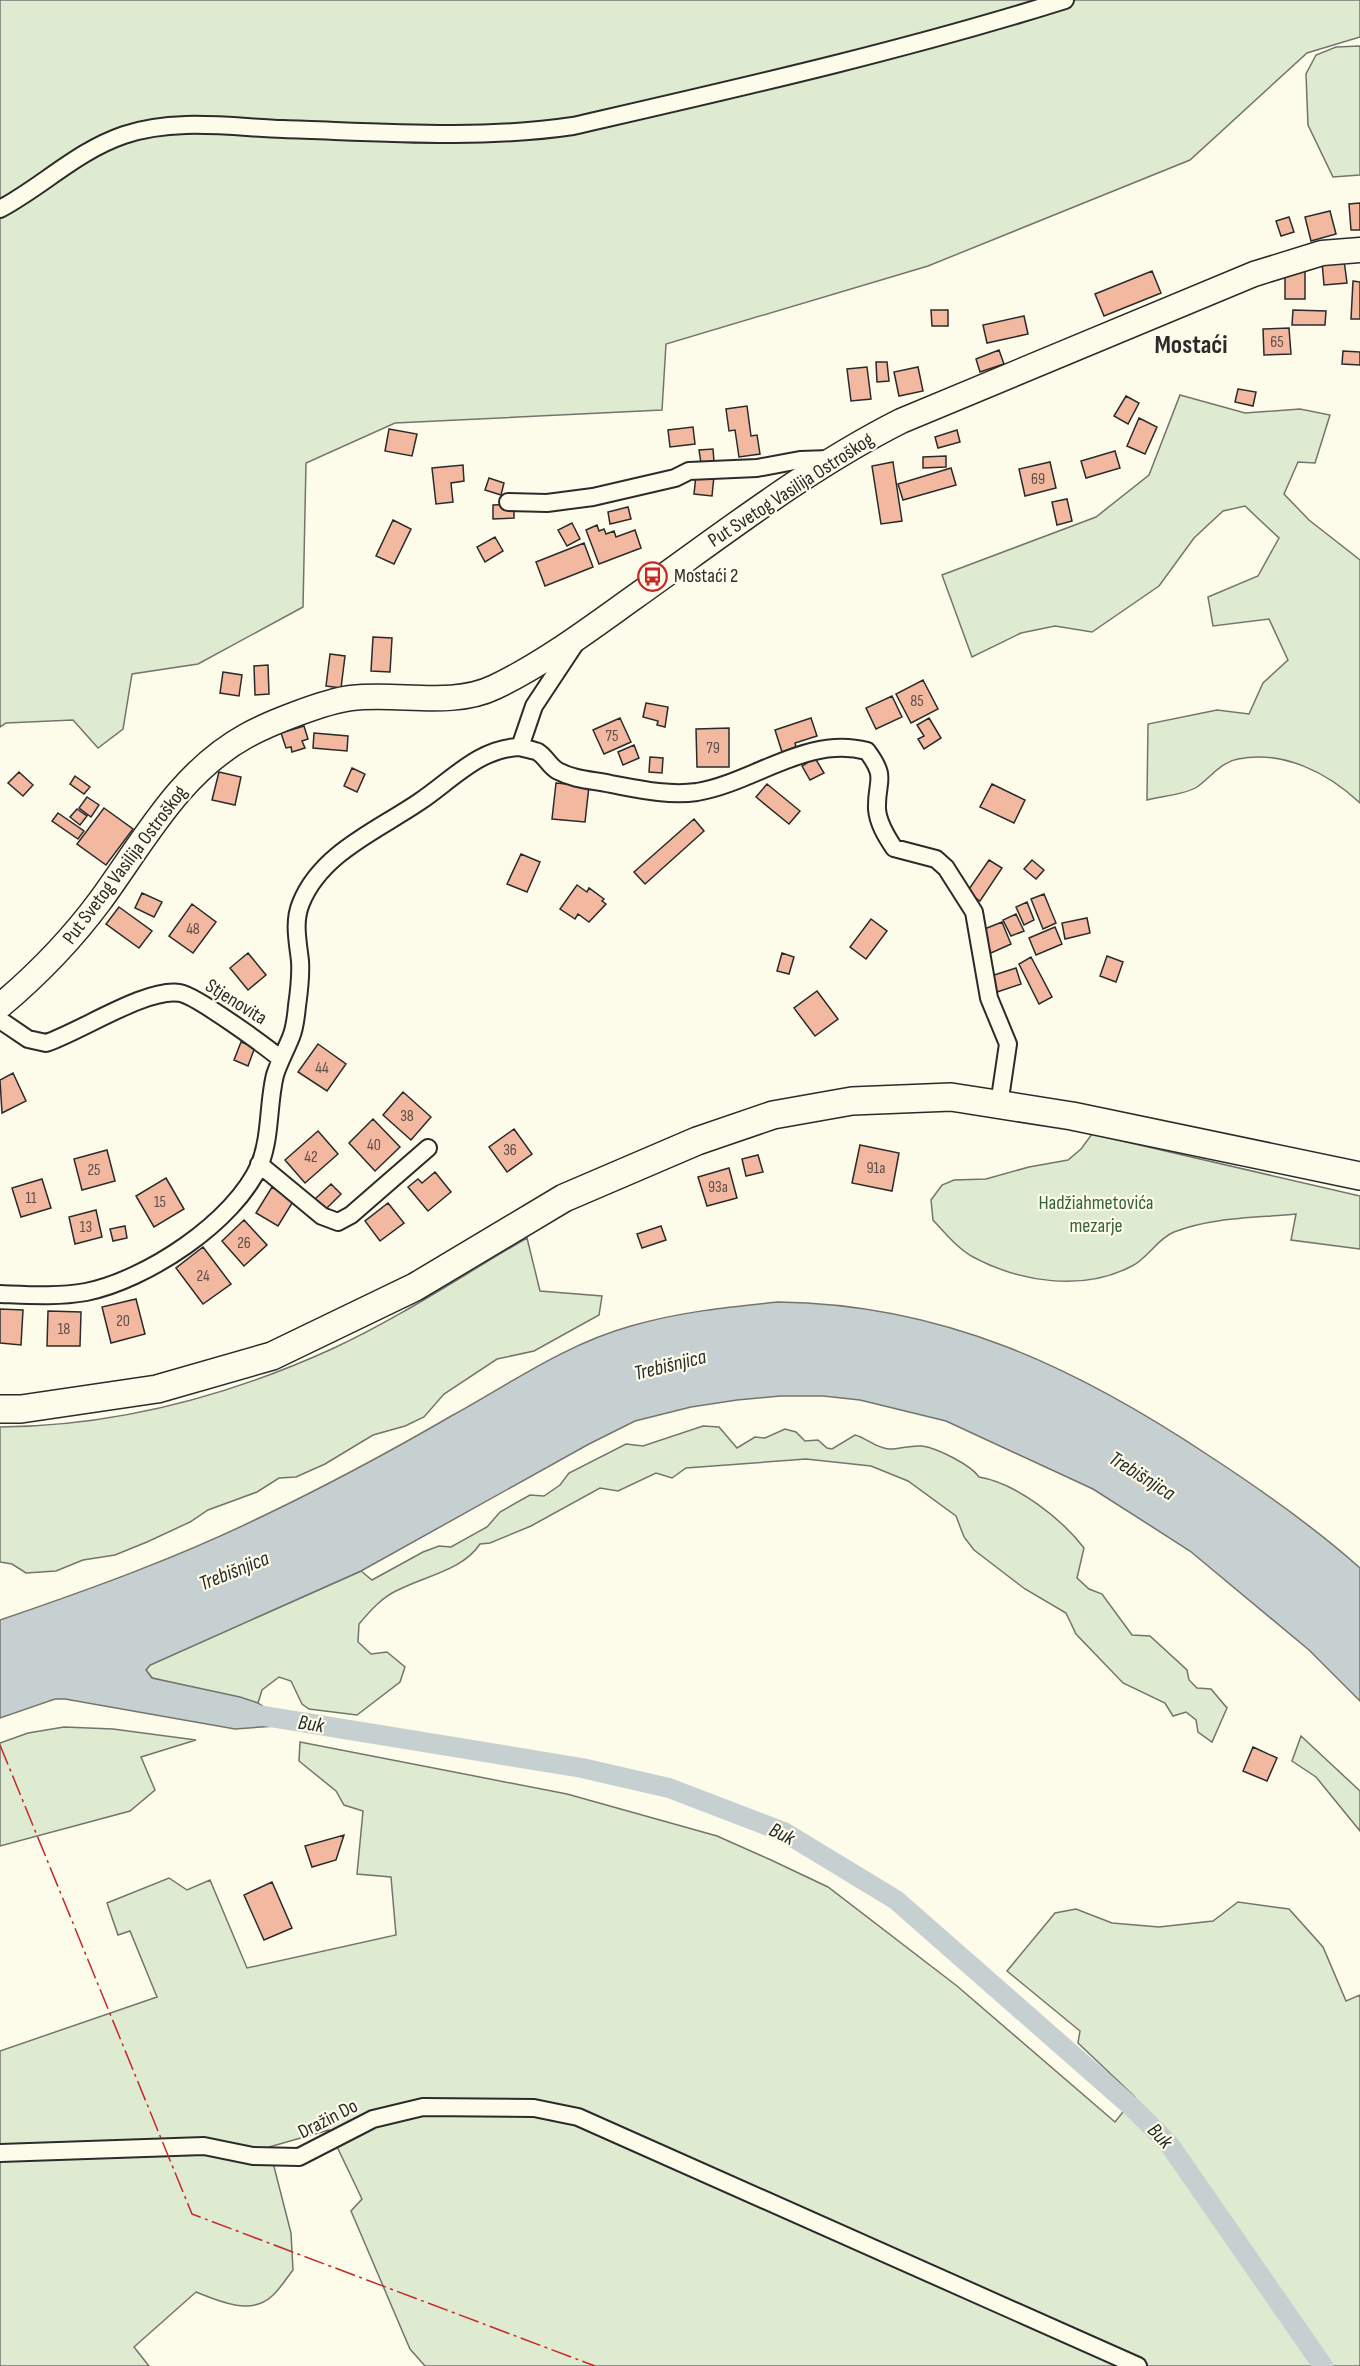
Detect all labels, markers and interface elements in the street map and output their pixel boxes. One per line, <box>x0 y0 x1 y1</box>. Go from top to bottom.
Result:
district label: Mostaći <box>1154 330 1228 361</box>
house number: 65 <box>1270 333 1284 352</box>
street label: Put Svetog Vasilija Ostroškog <box>704 428 878 552</box>
house number: 69 <box>1031 470 1045 489</box>
bus stop icon: Mostaći 2 <box>637 560 669 592</box>
place label: Mostaći 2 <box>674 564 738 588</box>
house number: 85 <box>910 692 924 711</box>
house number: 75 <box>606 727 618 746</box>
house number: 79 <box>706 739 720 758</box>
street label: Put Svetog Vasilija Ostroškog <box>58 781 192 949</box>
house number: 48 <box>186 920 200 939</box>
street label: Stjenovita <box>201 974 271 1030</box>
house number: 44 <box>315 1059 329 1078</box>
house number: 38 <box>400 1107 414 1126</box>
house number: 40 <box>367 1136 381 1155</box>
house number: 36 <box>503 1141 517 1160</box>
house number: 42 <box>304 1148 318 1167</box>
house number: 91a <box>867 1159 885 1178</box>
house number: 25 <box>87 1161 101 1180</box>
house number: 93a <box>708 1178 728 1197</box>
house number: 11 <box>25 1189 37 1208</box>
park label: Hadžiahmetovića mezarje <box>1038 1191 1154 1238</box>
house number: 15 <box>154 1193 166 1212</box>
house number: 13 <box>80 1218 92 1237</box>
house number: 26 <box>237 1234 251 1253</box>
house number: 24 <box>196 1267 210 1286</box>
house number: 20 <box>116 1312 130 1331</box>
house number: 18 <box>58 1320 70 1339</box>
water label: Trebišnjica <box>631 1344 709 1386</box>
water label: Trebišnjica <box>1104 1446 1180 1506</box>
water label: Trebišnjica <box>195 1545 273 1596</box>
water label: Buk <box>296 1710 327 1739</box>
water label: Buk <box>765 1817 800 1851</box>
street label: Dražin Do <box>294 2094 362 2144</box>
water label: Buk <box>1142 2118 1179 2155</box>

